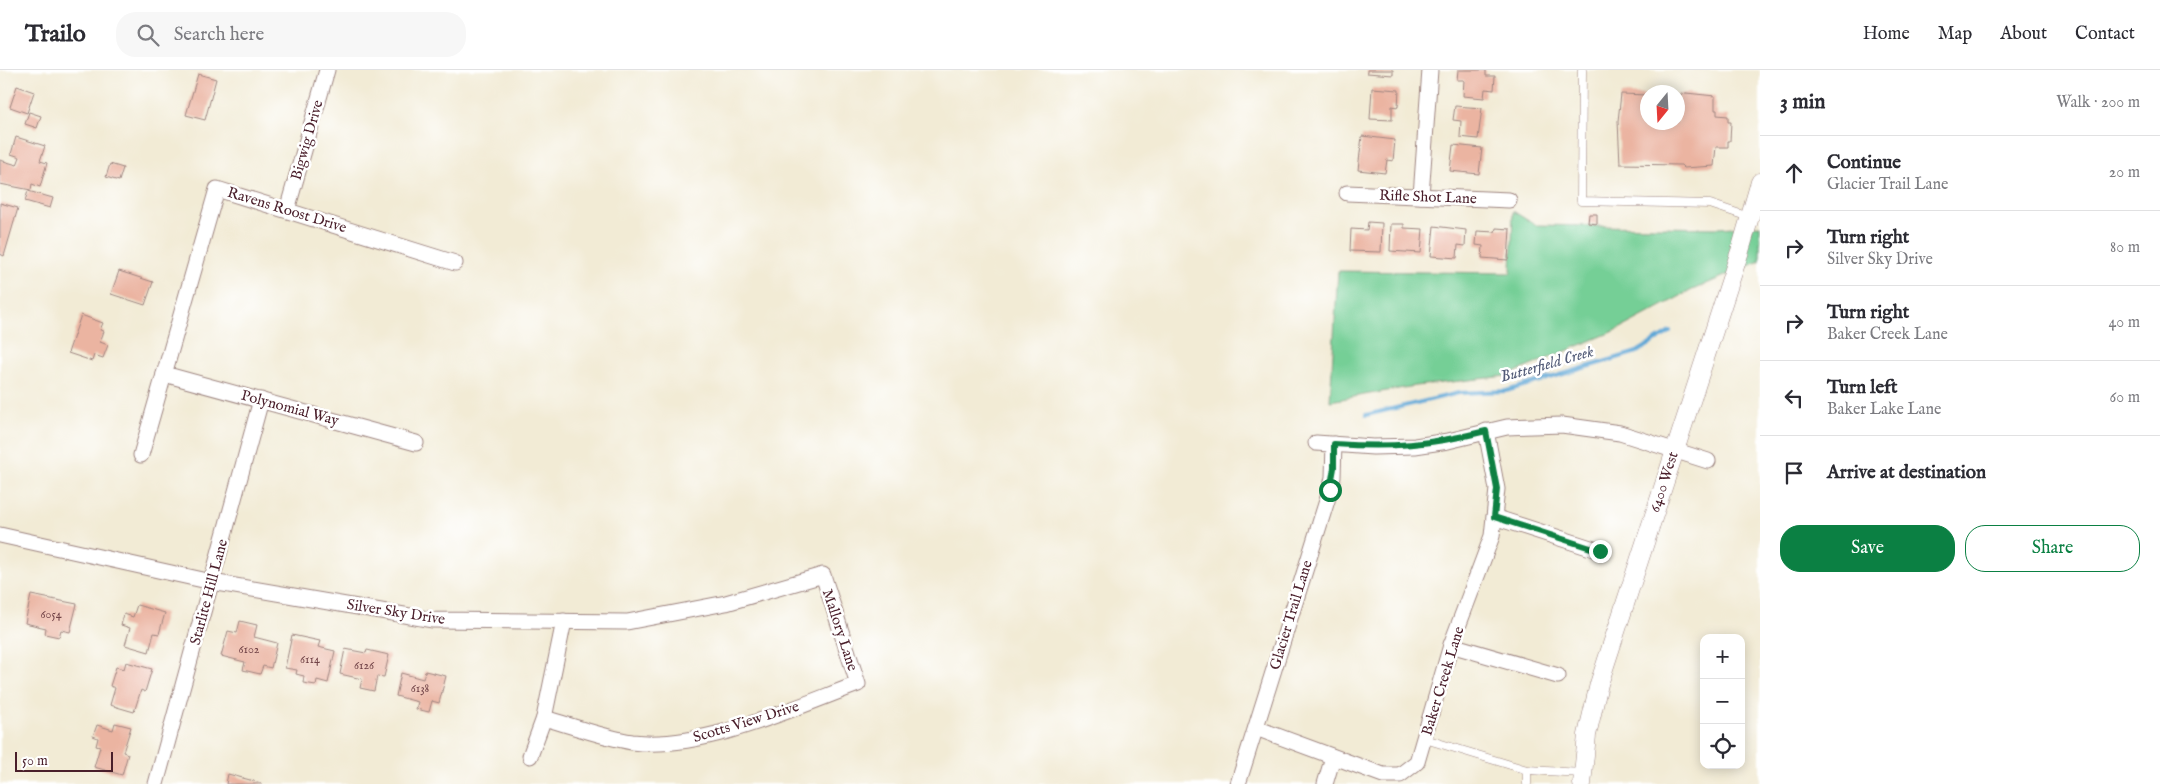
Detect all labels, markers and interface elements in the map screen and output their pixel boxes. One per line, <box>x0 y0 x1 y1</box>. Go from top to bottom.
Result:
search box <box>116 12 466 57</box>
text: Trailo <box>25 19 86 50</box>
icon: search <box>134 21 162 49</box>
text: Search here <box>174 23 264 47</box>
text: Home <box>1863 23 1910 46</box>
text: Map <box>1938 23 1972 46</box>
text: About <box>2000 23 2047 46</box>
text: Contact <box>2075 23 2135 46</box>
north arrow <box>1640 85 1685 130</box>
text: 3 min <box>1780 89 1825 116</box>
text: Walk · 200 m <box>2056 93 2140 113</box>
street label: Bigwig Drive <box>286 98 328 182</box>
text: Continue <box>1827 151 1901 175</box>
icon: ahead <box>1780 159 1808 187</box>
text: 20 m <box>2109 163 2140 183</box>
text: Glacier Trail Lane <box>1827 175 1948 195</box>
street label: Ravens Roost Drive <box>225 183 349 237</box>
street label: Rifle Shot Lane <box>1379 186 1477 208</box>
text: Turn right <box>1827 226 1909 250</box>
icon: right <box>1780 234 1808 262</box>
text: 80 m <box>2110 238 2140 258</box>
text: Silver Sky Drive <box>1827 250 1933 270</box>
text: Turn right <box>1827 301 1909 325</box>
icon: right <box>1780 309 1808 337</box>
text: 40 m <box>2108 313 2140 333</box>
text: Baker Creek Lane <box>1827 325 1948 345</box>
water label: Butterfield Creek <box>1498 342 1597 388</box>
text: Turn left <box>1827 376 1898 400</box>
icon: left <box>1780 384 1808 412</box>
street label: Polynomial Way <box>239 386 342 430</box>
text: 60 m <box>2110 388 2140 408</box>
text: Baker Lake Lane <box>1827 400 1941 420</box>
street label: 6400 West <box>1645 449 1683 515</box>
icon: arrive <box>1780 459 1808 487</box>
text: Arrive at destination <box>1827 461 1986 485</box>
route start <box>1319 479 1342 502</box>
button: Save <box>1780 525 1955 572</box>
button: Share <box>1965 525 2140 572</box>
street label: Starlite Hill Lane <box>186 537 232 647</box>
route end <box>1589 540 1612 563</box>
street label: Glacier Trail Lane <box>1265 558 1317 672</box>
street label: Mallory Lane <box>818 587 862 673</box>
street label: Silver Sky Drive <box>346 595 447 629</box>
house number: 6054 <box>40 607 62 622</box>
street label: Baker Creek Lane <box>1417 624 1469 738</box>
map controls <box>1700 634 1745 769</box>
button: + <box>1700 634 1745 679</box>
house number: 6102 <box>239 642 260 657</box>
house number: 6114 <box>300 652 320 667</box>
house number: 6126 <box>354 658 375 673</box>
button: − <box>1700 679 1745 724</box>
house number: 6138 <box>411 681 430 696</box>
street label: Scotts View Drive <box>691 697 801 747</box>
button: locate <box>1700 724 1745 769</box>
scale bar <box>15 749 112 772</box>
text: 50 m <box>22 752 48 770</box>

